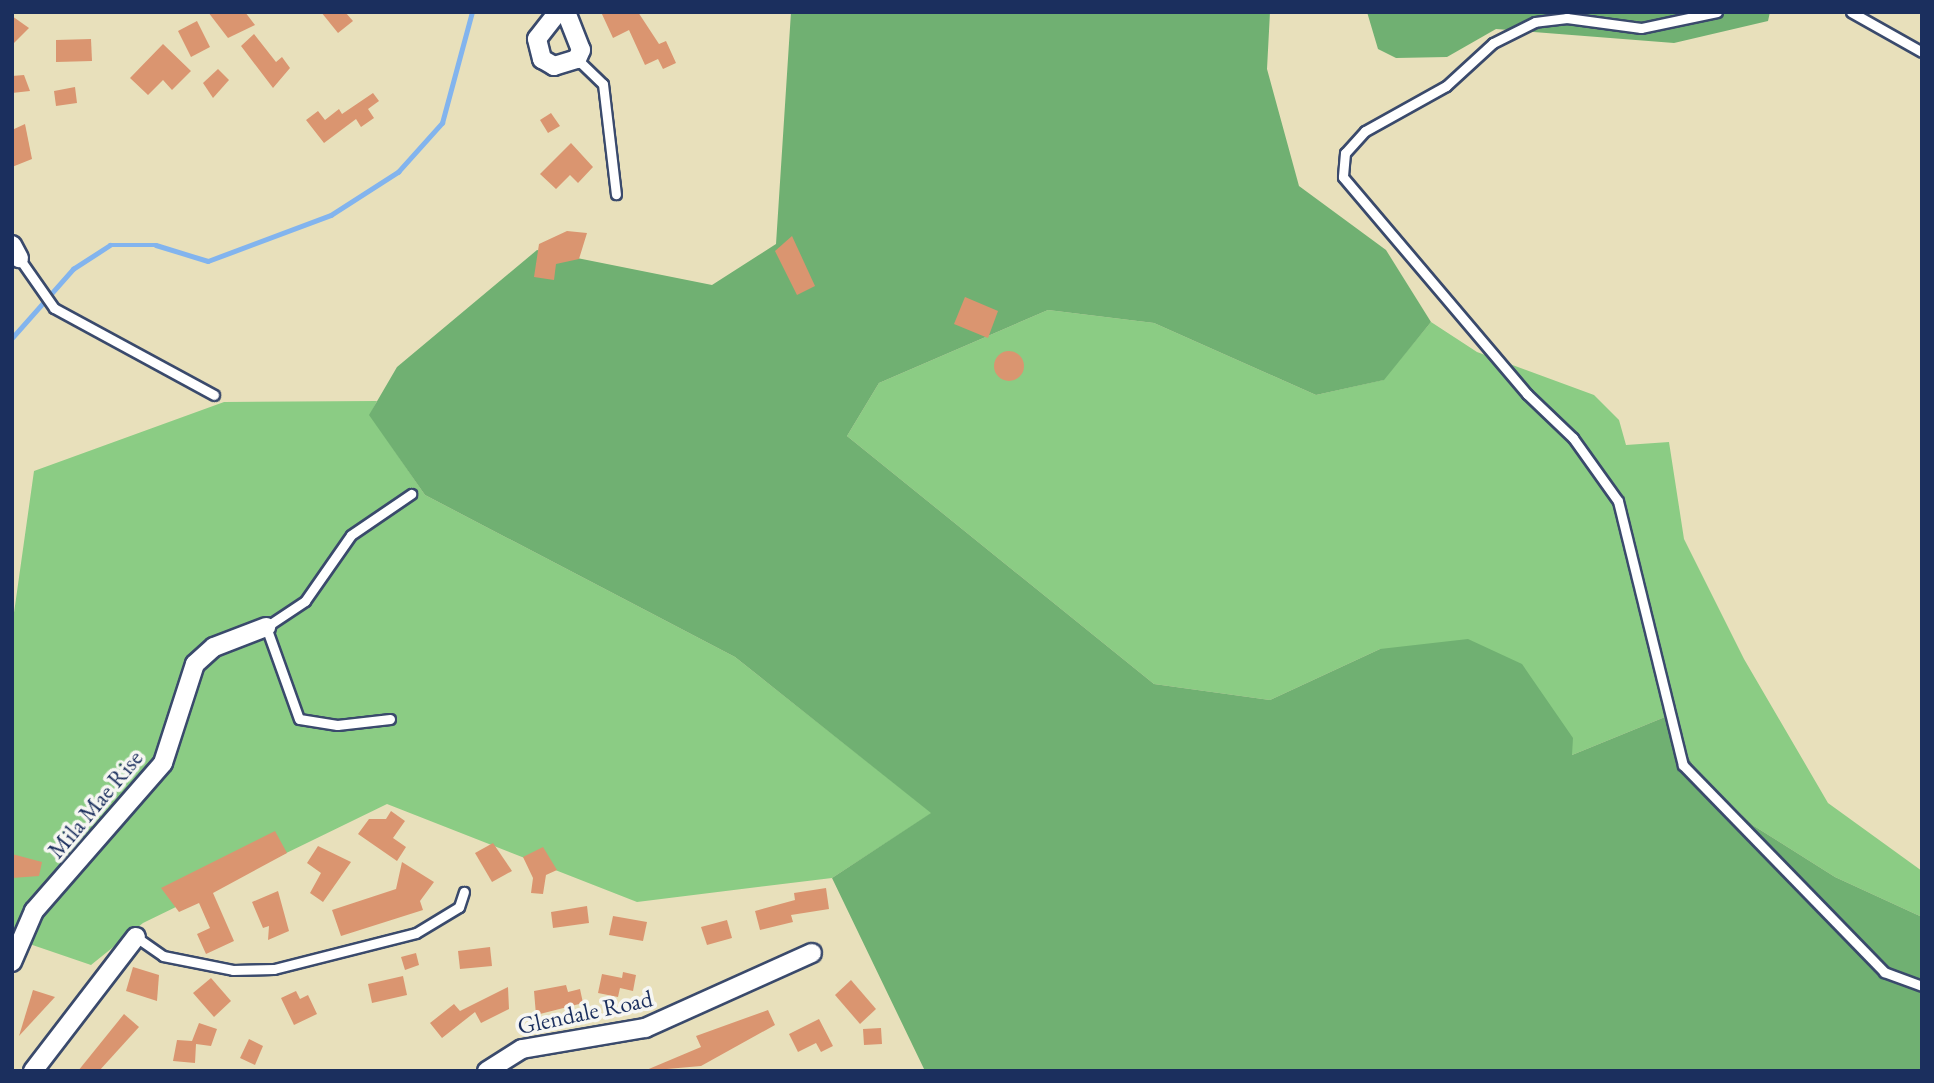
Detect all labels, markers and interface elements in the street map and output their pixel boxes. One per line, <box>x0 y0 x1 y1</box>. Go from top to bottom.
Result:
street label: Mila Mae Rise <box>41 744 149 864</box>
street label: Glendale Road <box>515 984 655 1040</box>

